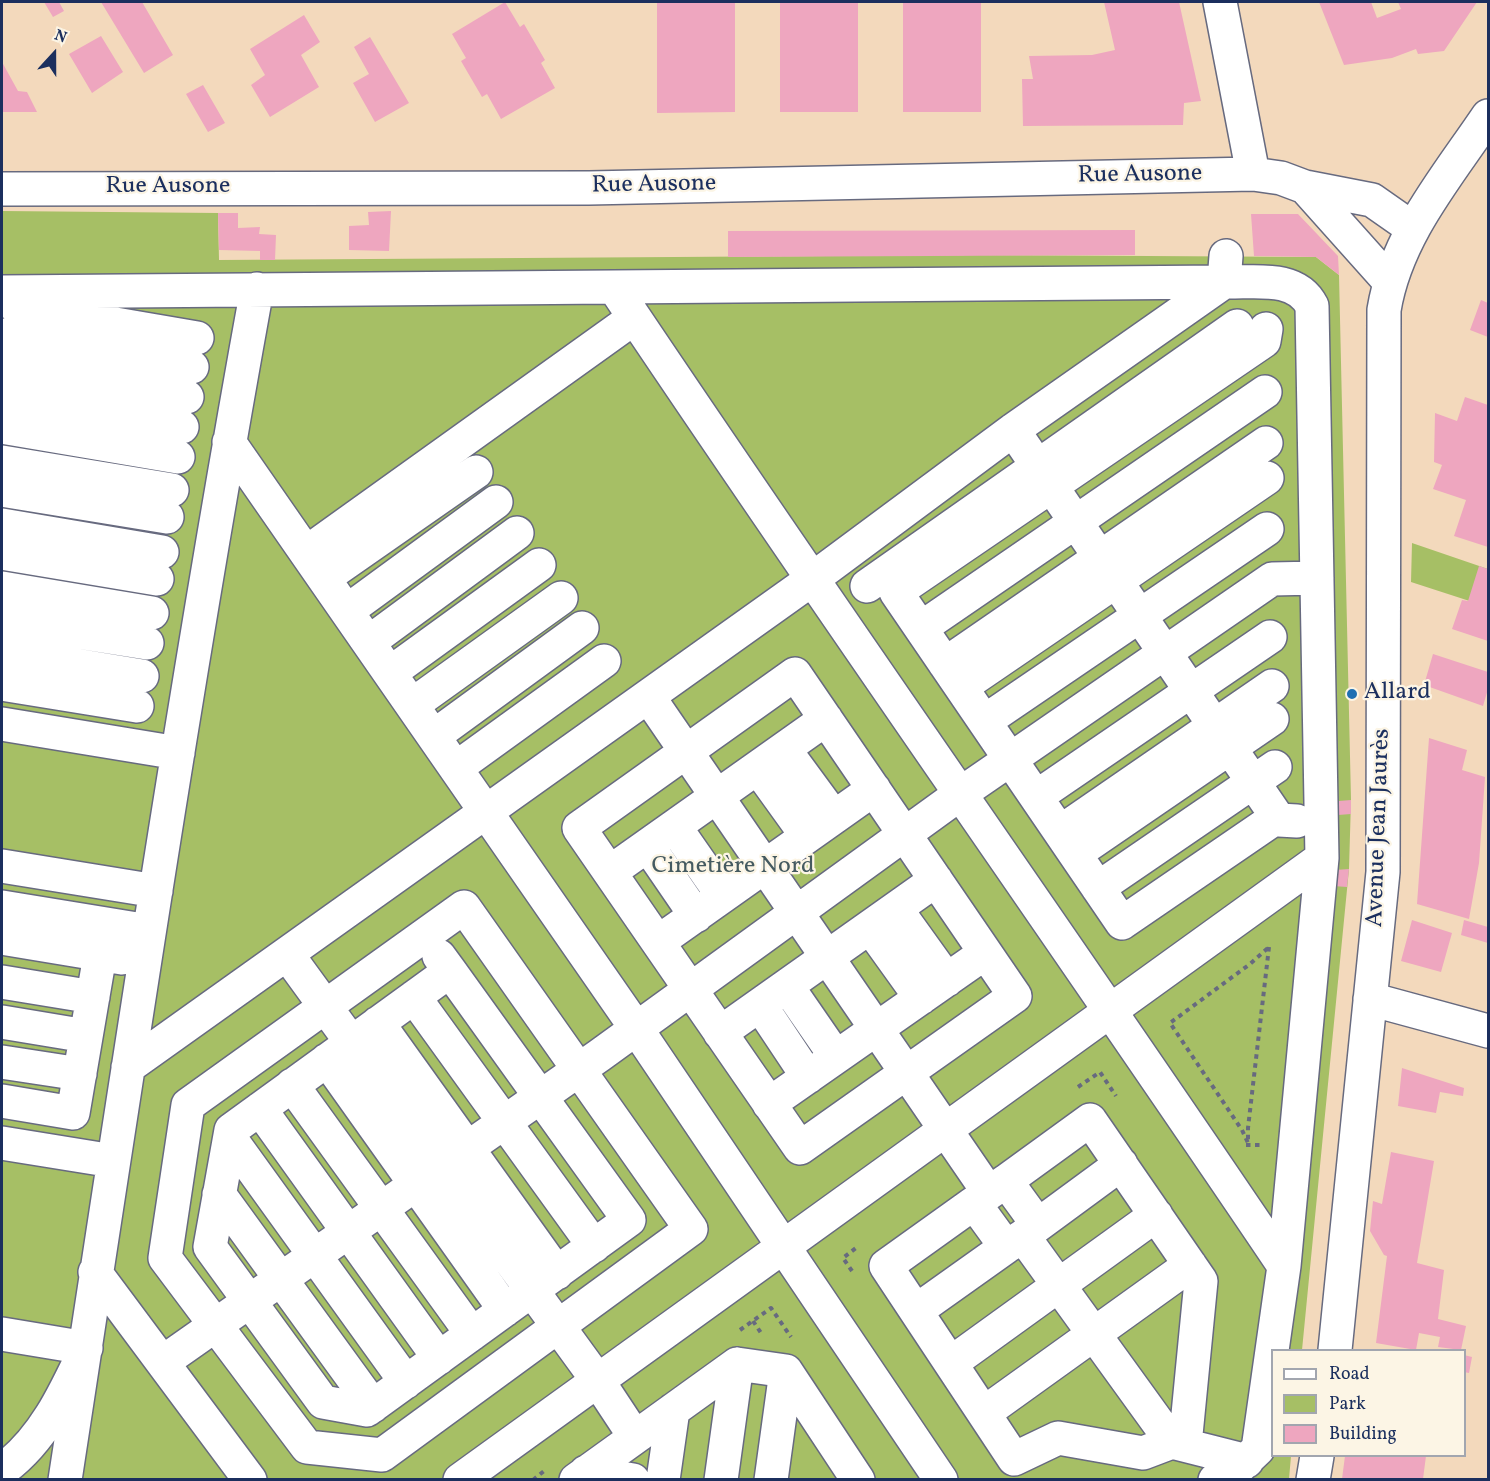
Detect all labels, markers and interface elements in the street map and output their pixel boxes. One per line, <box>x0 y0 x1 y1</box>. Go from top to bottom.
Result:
north arrow <box>24 24 84 84</box>
text: N <box>51 25 70 50</box>
street label: Rue Ausone <box>1077 161 1203 191</box>
street label: Rue Ausone <box>591 171 717 201</box>
street label: Rue Ausone <box>106 174 230 202</box>
place label: Allard <box>1364 680 1431 708</box>
marker: Allard <box>1345 687 1359 701</box>
street label: Avenue Jean Jaurès <box>1362 728 1398 928</box>
park label: Cimetière Nord <box>652 854 814 882</box>
legend <box>1271 1349 1466 1457</box>
text: Road <box>1329 1362 1370 1387</box>
text: Park <box>1329 1392 1366 1417</box>
text: Building <box>1329 1422 1397 1447</box>

